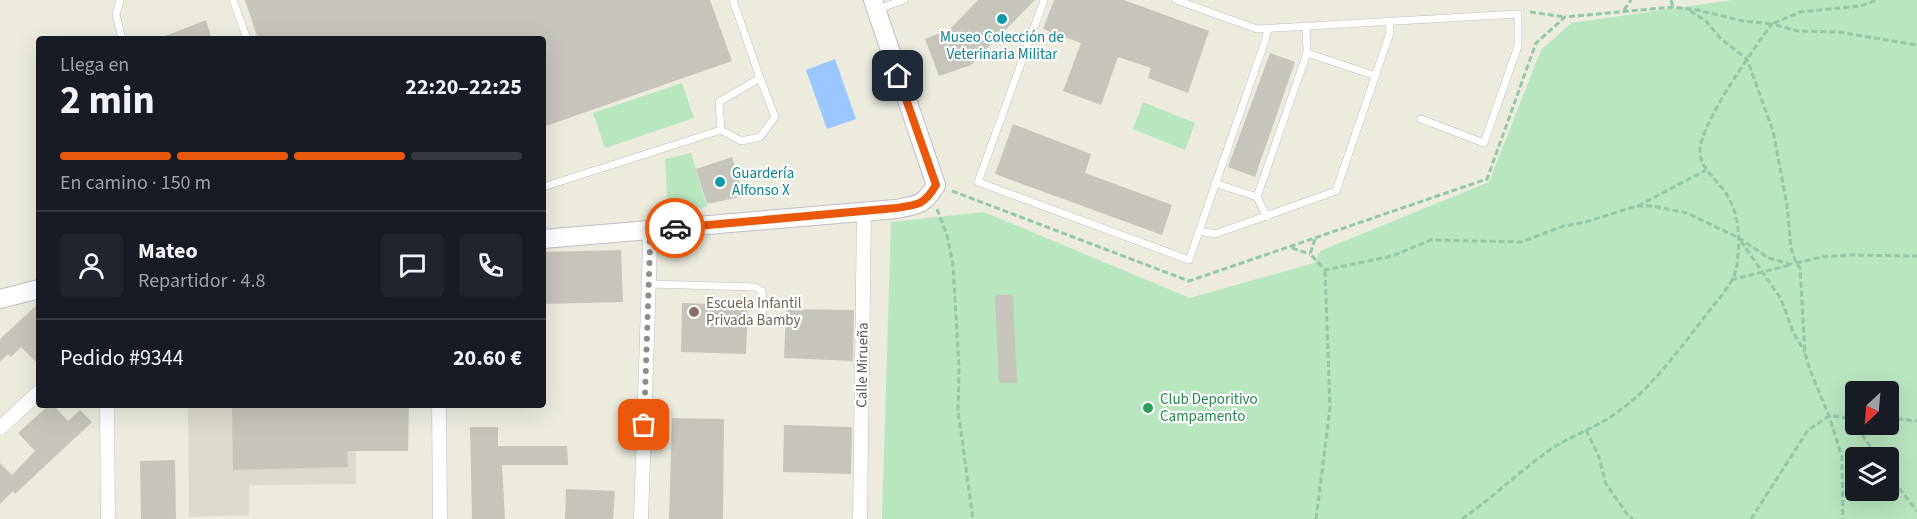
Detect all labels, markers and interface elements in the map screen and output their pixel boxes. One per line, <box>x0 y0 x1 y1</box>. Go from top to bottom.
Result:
marker: Museo Colección de Veterinaria Militar <box>995 12 1009 26</box>
place label: Museo Colección de Veterinaria Militar <box>940 27 1064 65</box>
pin <box>872 50 923 101</box>
text: Llega en <box>60 51 129 79</box>
icon: home <box>881 59 914 92</box>
text: 22:20–22:25 <box>405 71 522 103</box>
text: 2 min <box>60 73 155 129</box>
place label: Guardería Alfonso X <box>732 163 794 201</box>
text: En camino · 150 m <box>60 169 211 197</box>
marker: Guardería Alfonso X <box>713 175 727 189</box>
courier <box>645 198 705 258</box>
icon: car <box>659 212 692 245</box>
button: person <box>60 234 123 297</box>
button: chat <box>381 234 444 297</box>
button: phone <box>459 234 522 297</box>
text: Mateo <box>138 235 198 267</box>
text: Repartidor · 4.8 <box>138 267 265 295</box>
place label: Escuela Infantil Privada Bamby <box>706 293 802 331</box>
marker: Escuela Infantil Privada Bamby <box>687 305 701 319</box>
street label: Calle Mirueña <box>851 322 874 408</box>
text: Pedido #9344 <box>60 342 184 374</box>
text: 20.60 € <box>453 342 522 374</box>
north arrow <box>1845 381 1899 435</box>
map controls <box>1845 381 1899 501</box>
place label: Club Deporitivo Campamento <box>1160 389 1258 427</box>
pin <box>618 399 669 450</box>
marker: Club Deporitivo Campamento <box>1141 401 1155 415</box>
icon: bag <box>627 408 660 441</box>
button: layers <box>1845 447 1899 501</box>

